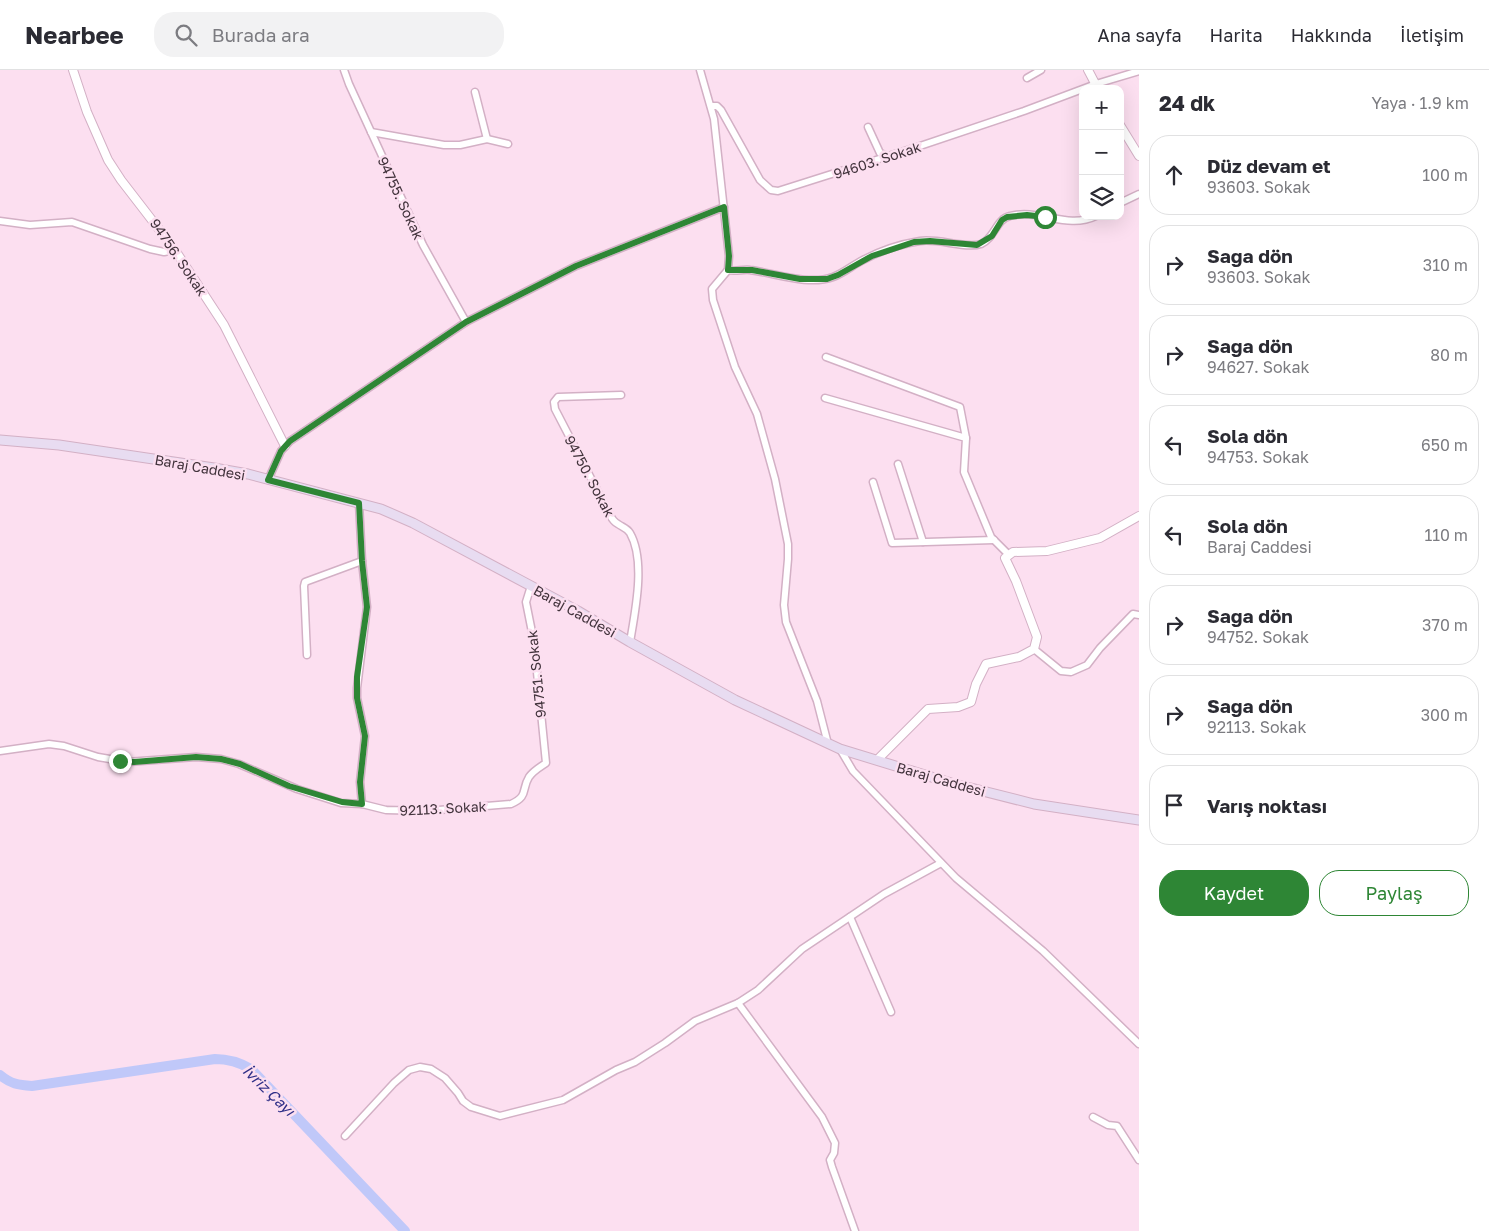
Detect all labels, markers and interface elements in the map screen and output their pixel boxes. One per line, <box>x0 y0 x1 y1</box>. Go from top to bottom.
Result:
search box <box>154 12 504 57</box>
text: Nearbee <box>25 20 124 49</box>
icon: search <box>172 21 200 49</box>
text: Burada ara <box>212 23 310 46</box>
text: Ana sayfa <box>1098 24 1182 46</box>
text: Harita <box>1210 24 1263 46</box>
text: Hakkında <box>1291 24 1372 46</box>
text: İletişim <box>1400 24 1464 46</box>
map controls <box>1079 85 1124 220</box>
button: + <box>1079 85 1124 130</box>
text: 24 dk <box>1159 90 1215 116</box>
text: Yaya · 1.9 km <box>1372 93 1469 113</box>
button: − <box>1079 130 1124 175</box>
street label: 94603. Sokak <box>831 138 923 182</box>
street label: 94755. Sokak <box>374 154 428 242</box>
text: Düz devam et <box>1207 154 1331 177</box>
icon: ahead <box>1160 161 1188 189</box>
text: 100 m <box>1422 165 1468 185</box>
button: layers <box>1079 175 1124 220</box>
text: 93603. Sokak <box>1207 177 1311 197</box>
route start <box>1034 206 1057 229</box>
street label: 94756. Sokak <box>147 215 211 299</box>
text: Sağa dön <box>1207 244 1293 267</box>
icon: right <box>1160 251 1188 279</box>
text: 310 m <box>1423 255 1468 275</box>
text: 93603. Sokak <box>1207 267 1311 287</box>
text: Sağa dön <box>1207 334 1293 357</box>
icon: right <box>1160 341 1188 369</box>
text: 80 m <box>1430 345 1468 365</box>
text: 94627. Sokak <box>1207 357 1309 377</box>
text: Sola dön <box>1207 424 1288 447</box>
icon: left <box>1160 431 1188 459</box>
street label: 94750. Sokak <box>561 432 619 520</box>
text: 650 m <box>1421 435 1468 455</box>
text: 94753. Sokak <box>1207 447 1309 467</box>
street label: Baraj Caddesi <box>153 451 247 483</box>
text: Sola dön <box>1207 514 1288 537</box>
icon: left <box>1160 521 1188 549</box>
text: 110 m <box>1424 525 1468 545</box>
text: Baraj Caddesi <box>1207 537 1312 557</box>
street label: Baraj Caddesi <box>531 581 619 641</box>
text: Sağa dön <box>1207 604 1293 627</box>
icon: right <box>1160 611 1188 639</box>
text: 370 m <box>1422 615 1468 635</box>
text: 94752. Sokak <box>1207 627 1309 647</box>
street label: 94751. Sokak <box>523 629 549 719</box>
text: Sağa dön <box>1207 694 1293 717</box>
icon: right <box>1160 701 1188 729</box>
text: 300 m <box>1421 705 1468 725</box>
text: 92113. Sokak <box>1207 717 1306 737</box>
route end <box>109 750 132 773</box>
street label: Baraj Caddesi <box>895 758 987 800</box>
icon: arrive <box>1160 791 1188 819</box>
text: Varış noktası <box>1207 794 1327 817</box>
street label: 92113. Sokak <box>399 797 487 819</box>
button: Kaydet <box>1159 870 1309 916</box>
button: Paylaş <box>1319 870 1469 916</box>
water label: İvriz Çayı <box>239 1061 299 1121</box>

